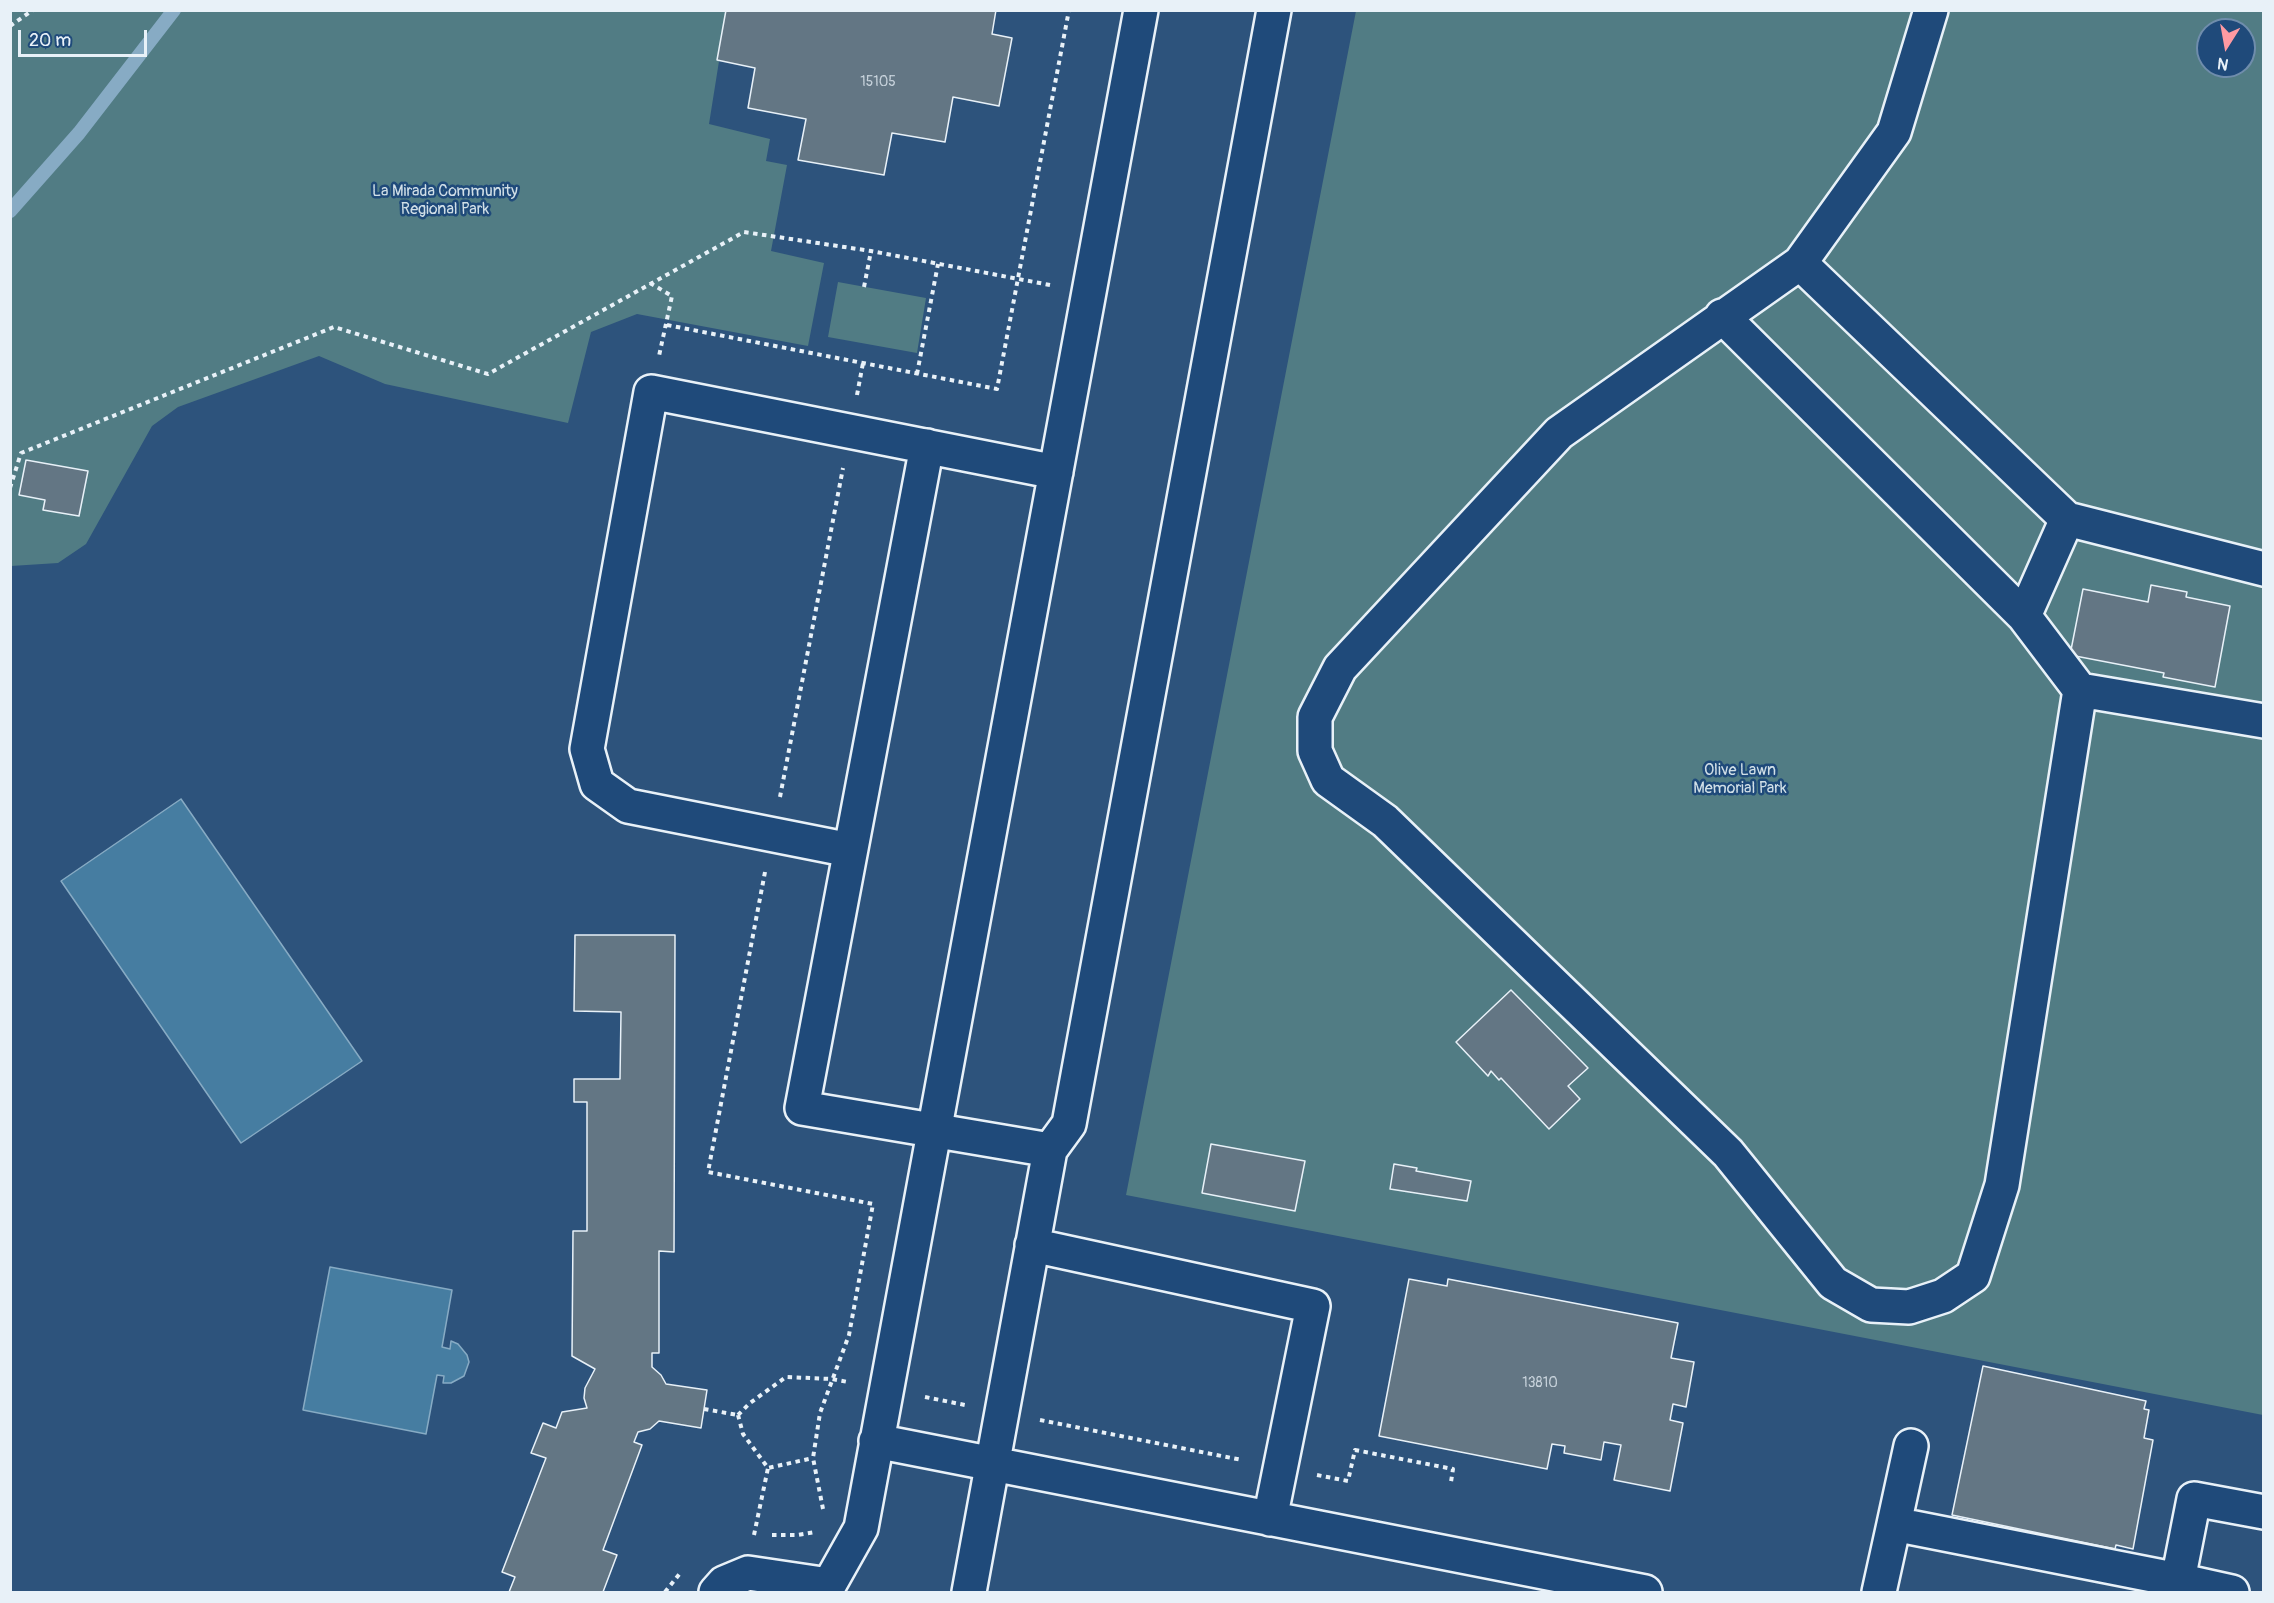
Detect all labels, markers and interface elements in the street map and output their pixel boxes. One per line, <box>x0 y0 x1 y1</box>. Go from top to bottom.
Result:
scale bar <box>21 18 150 56</box>
north arrow <box>2196 18 2256 78</box>
text: 20 m <box>29 29 71 52</box>
text: N <box>2216 53 2230 75</box>
house number: 15105 <box>860 74 896 90</box>
park label: La Mirada Community Regional Park <box>372 182 518 220</box>
park label: Olive Lawn Memorial Park <box>1693 761 1787 799</box>
house number: 13810 <box>1522 1375 1558 1391</box>

